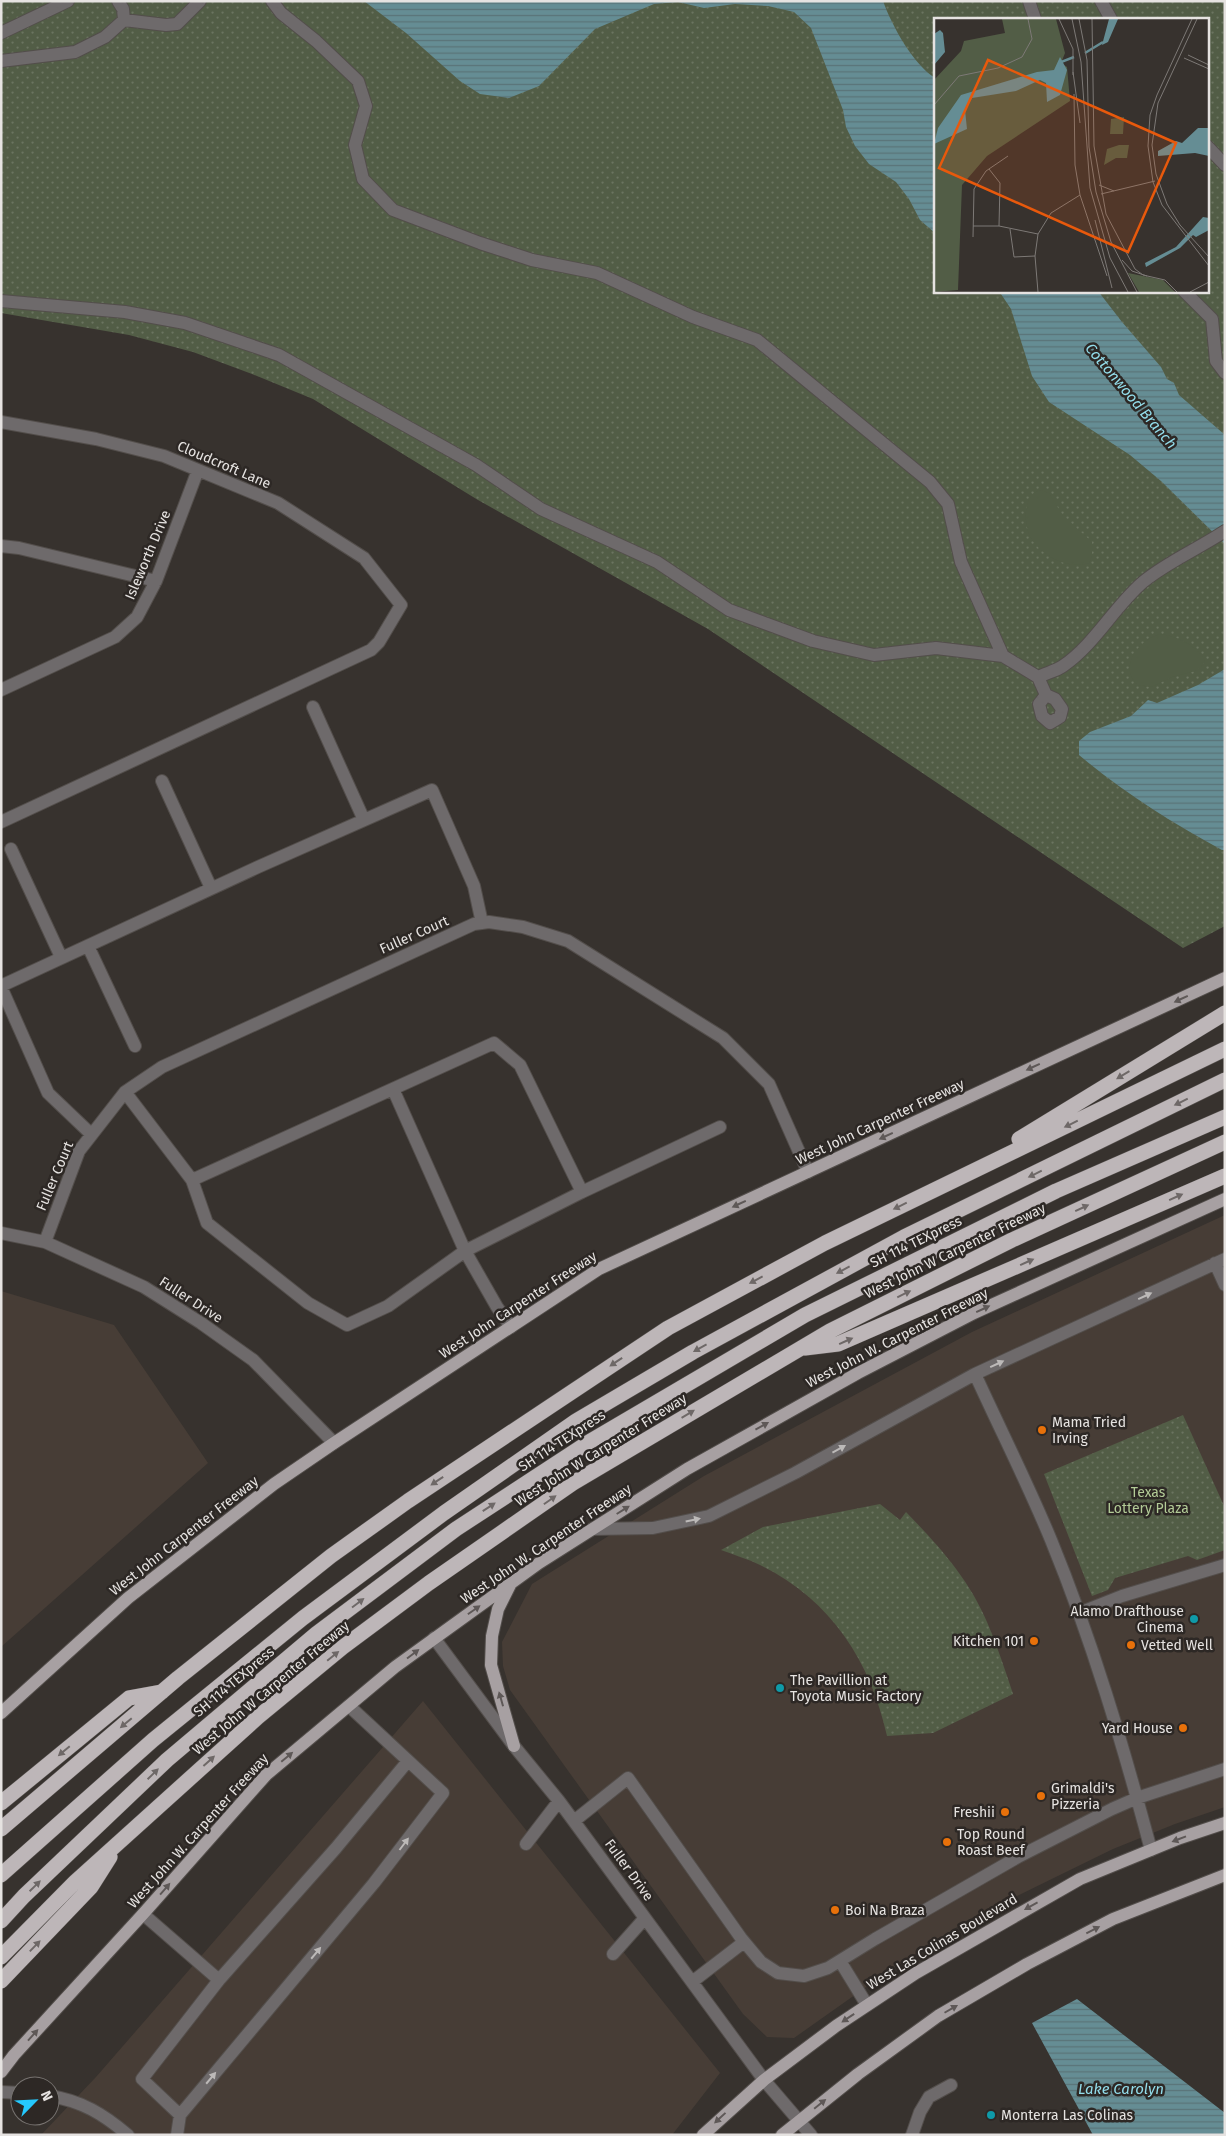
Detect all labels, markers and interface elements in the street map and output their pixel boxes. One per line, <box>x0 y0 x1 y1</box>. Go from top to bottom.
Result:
inset map <box>934 18 1208 292</box>
water label: Cottonwood Branch <box>1082 339 1180 453</box>
street label: Cloudcroft Lane <box>175 438 273 492</box>
street label: Isleworth Drive <box>121 508 175 602</box>
street label: Fuller Court <box>377 912 452 958</box>
one-way arrow <box>1173 994 1188 1003</box>
one-way arrow <box>1026 1063 1040 1071</box>
one-way arrow <box>1117 1071 1130 1080</box>
street label: West John Carpenter Freeway <box>793 1075 967 1169</box>
one-way arrow <box>1174 1098 1188 1106</box>
one-way arrow <box>1063 1119 1078 1128</box>
one-way arrow <box>879 1132 893 1140</box>
street label: Fuller Court <box>33 1138 78 1213</box>
one-way arrow <box>1028 1170 1042 1178</box>
one-way arrow <box>1169 1193 1183 1201</box>
street label: West John W Carpenter Freeway <box>862 1200 1048 1302</box>
one-way arrow <box>732 1201 746 1209</box>
one-way arrow <box>893 1202 908 1210</box>
one-way arrow <box>1075 1204 1089 1212</box>
street label: SH 114 TEXpress <box>867 1212 965 1272</box>
street label: West John Carpenter Freeway <box>436 1248 600 1362</box>
one-way arrow <box>1020 1258 1034 1266</box>
one-way arrow <box>836 1266 850 1274</box>
street label: Fuller Drive <box>156 1273 226 1327</box>
one-way arrow <box>749 1276 763 1284</box>
street label: West John W. Carpenter Freeway <box>803 1284 991 1392</box>
one-way arrow <box>897 1290 911 1298</box>
one-way arrow <box>1138 1291 1152 1299</box>
one-way arrow <box>976 1305 990 1313</box>
one-way arrow <box>839 1336 853 1344</box>
one-way arrow <box>694 1343 707 1352</box>
one-way arrow <box>609 1358 623 1367</box>
one-way arrow <box>990 1359 1004 1367</box>
street label: West John W Carpenter Freeway <box>512 1390 690 1510</box>
street label: SH 114 TEXpress <box>515 1406 609 1475</box>
one-way arrow <box>681 1410 694 1419</box>
place label: Mama Tried Irving <box>1052 1414 1126 1447</box>
one-way arrow <box>755 1422 770 1430</box>
marker: Mama Tried Irving <box>1036 1424 1048 1436</box>
one-way arrow <box>831 1445 846 1453</box>
street label: West John Carpenter Freeway <box>106 1473 262 1599</box>
one-way arrow <box>430 1477 443 1486</box>
street label: West John W. Carpenter Freeway <box>457 1480 635 1608</box>
park label: Texas Lottery Plaza <box>1107 1484 1189 1517</box>
one-way arrow <box>543 1495 556 1505</box>
one-way arrow <box>483 1502 496 1512</box>
one-way arrow <box>617 1505 630 1515</box>
one-way arrow <box>685 1516 701 1524</box>
one-way arrow <box>351 1598 365 1608</box>
place label: Alamo Drafthouse Cinema <box>1070 1603 1184 1636</box>
one-way arrow <box>467 1605 480 1615</box>
marker: Alamo Drafthouse Cinema <box>1188 1613 1200 1625</box>
street label: West John W Carpenter Freeway <box>189 1617 353 1759</box>
place label: Kitchen 101 <box>953 1633 1024 1650</box>
marker: Kitchen 101 <box>1028 1635 1040 1647</box>
place label: Vetted Well <box>1141 1637 1213 1654</box>
marker: Vetted Well <box>1125 1639 1137 1651</box>
street label: SH 114 TEXpress <box>190 1643 278 1721</box>
one-way arrow <box>406 1648 419 1659</box>
one-way arrow <box>326 1650 339 1661</box>
place label: The Pavillion at Toyota Music Factory <box>790 1672 922 1705</box>
marker: The Pavillion at Toyota Music Factory <box>774 1682 786 1694</box>
one-way arrow <box>496 1691 504 1706</box>
one-way arrow <box>120 1717 132 1728</box>
place label: Yard House <box>1102 1720 1173 1737</box>
marker: Yard House <box>1177 1722 1189 1734</box>
one-way arrow <box>58 1746 71 1757</box>
street label: West John W. Carpenter Freeway <box>124 1750 272 1912</box>
one-way arrow <box>281 1751 294 1762</box>
one-way arrow <box>202 1755 214 1767</box>
one-way arrow <box>146 1768 158 1780</box>
place label: Grimaldi's Pizzeria <box>1051 1780 1115 1813</box>
marker: Grimaldi's Pizzeria <box>1035 1790 1047 1802</box>
place label: Freshii <box>953 1804 995 1821</box>
marker: Freshii <box>999 1806 1011 1818</box>
place label: Top Round Roast Beef <box>957 1826 1026 1859</box>
one-way arrow <box>1171 1835 1186 1843</box>
street label: Fuller Drive <box>601 1836 657 1904</box>
marker: Top Round Roast Beef <box>941 1836 953 1848</box>
one-way arrow <box>399 1837 409 1851</box>
one-way arrow <box>28 1880 40 1892</box>
one-way arrow <box>160 1882 171 1895</box>
street label: West Las Colinas Boulevard <box>864 1890 1020 1994</box>
place label: Boi Na Braza <box>845 1902 925 1919</box>
one-way arrow <box>1025 1902 1038 1911</box>
marker: Boi Na Braza <box>829 1904 841 1916</box>
one-way arrow <box>1086 1926 1100 1934</box>
one-way arrow <box>29 1940 41 1952</box>
one-way arrow <box>310 1947 321 1960</box>
one-way arrow <box>944 2004 958 2013</box>
one-way arrow <box>841 2013 854 2023</box>
one-way arrow <box>27 2028 38 2041</box>
one-way arrow <box>206 2071 217 2084</box>
north arrow <box>10 2076 60 2126</box>
water label: Lake Carolyn <box>1078 2080 1164 2098</box>
text: N <box>37 2088 56 2104</box>
one-way arrow <box>813 2099 826 2110</box>
place label: Monterra Las Colinas <box>1001 2107 1133 2124</box>
marker: Monterra Las Colinas <box>985 2109 997 2121</box>
one-way arrow <box>714 2112 726 2124</box>

